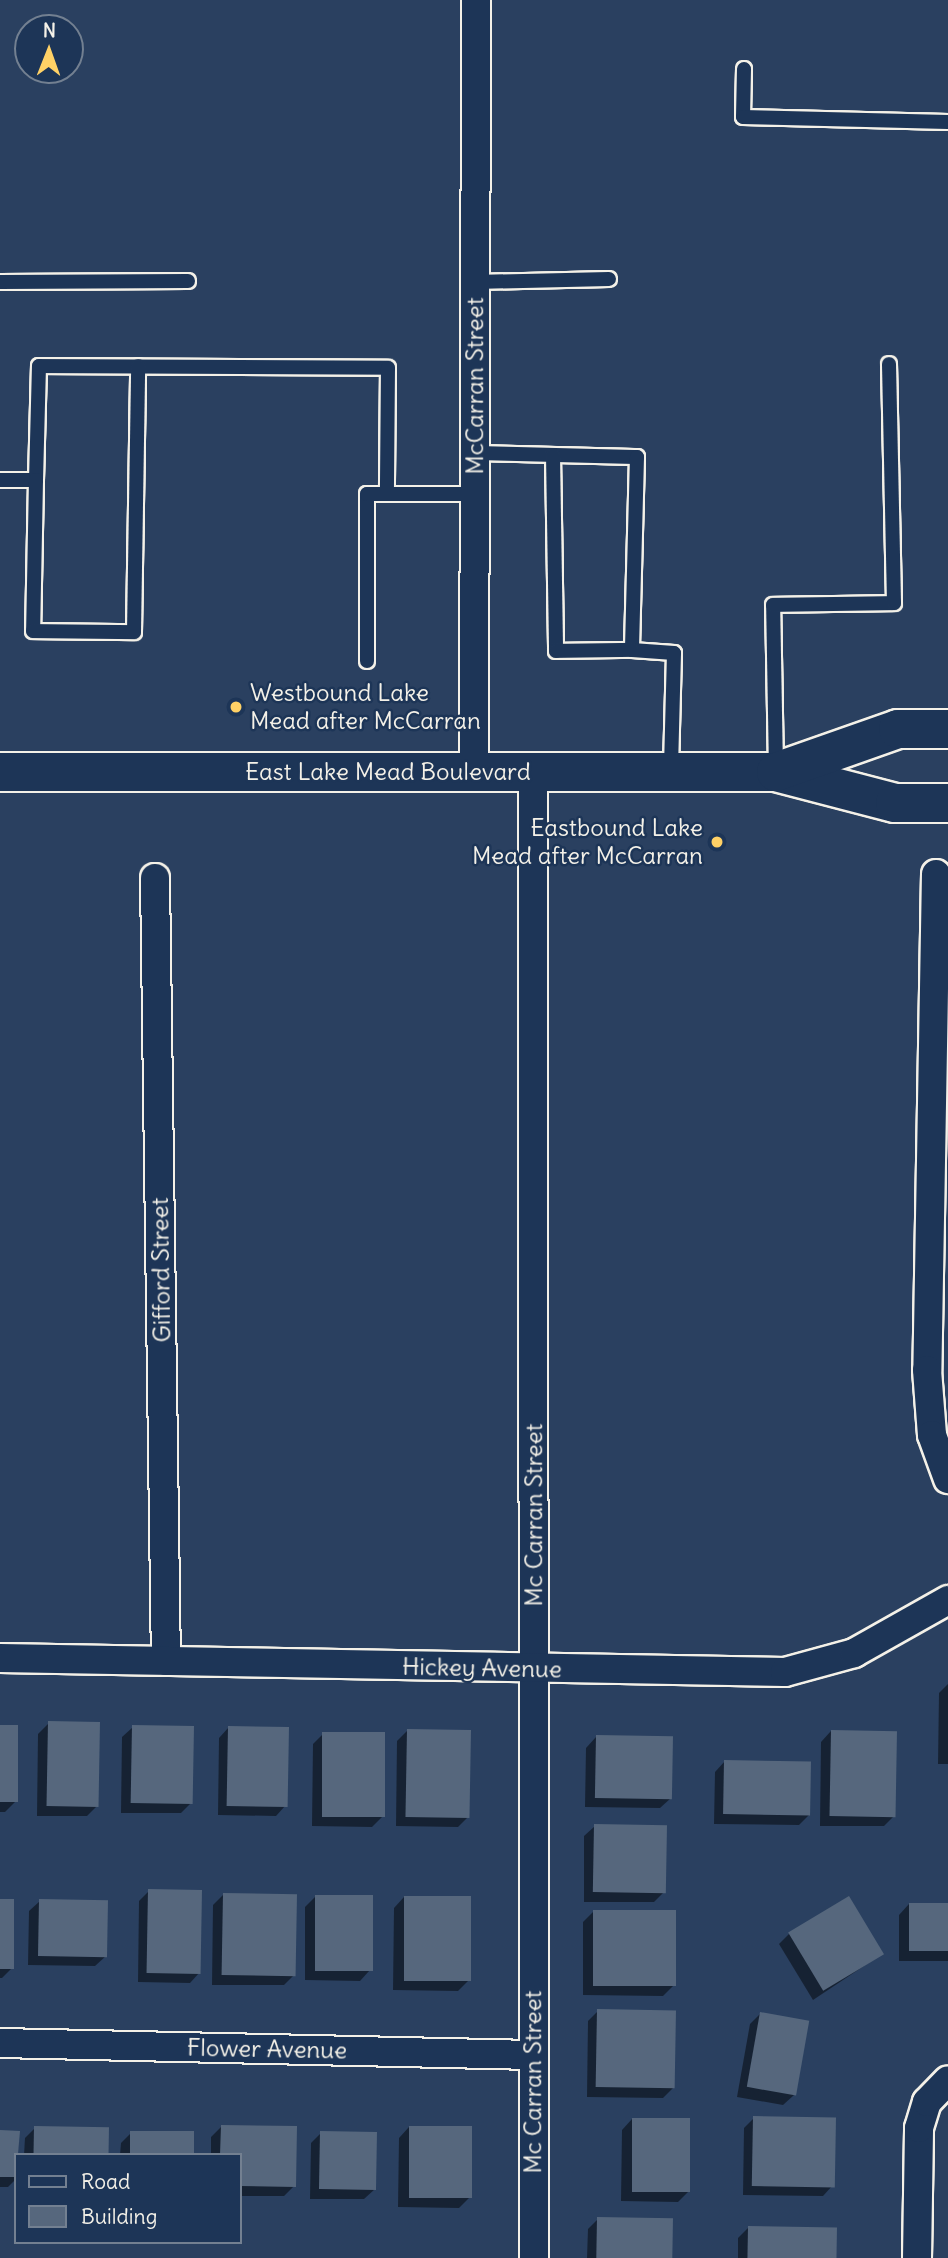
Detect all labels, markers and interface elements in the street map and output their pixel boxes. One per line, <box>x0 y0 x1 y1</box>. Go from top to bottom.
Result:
north arrow <box>14 14 84 84</box>
text: N <box>43 18 56 42</box>
street label: McCarran Street <box>461 297 489 475</box>
place label: Westbound Lake Mead after McCarran <box>250 679 481 735</box>
marker: Westbound Lake Mead after McCarran <box>228 699 244 715</box>
street label: East Lake Mead Boulevard <box>245 758 531 786</box>
place label: Eastbound Lake Mead after McCarran <box>472 814 703 870</box>
marker: Eastbound Lake Mead after McCarran <box>709 834 725 850</box>
street label: Gifford Street <box>145 1197 177 1343</box>
street label: Mc Carran Street <box>520 1423 548 1607</box>
street label: Hickey Avenue <box>402 1652 562 1684</box>
street label: Mc Carran Street <box>519 1990 547 2174</box>
street label: Flower Avenue <box>187 2033 347 2065</box>
legend <box>14 2153 242 2244</box>
text: Road <box>81 2168 130 2195</box>
text: Building <box>81 2203 157 2230</box>

